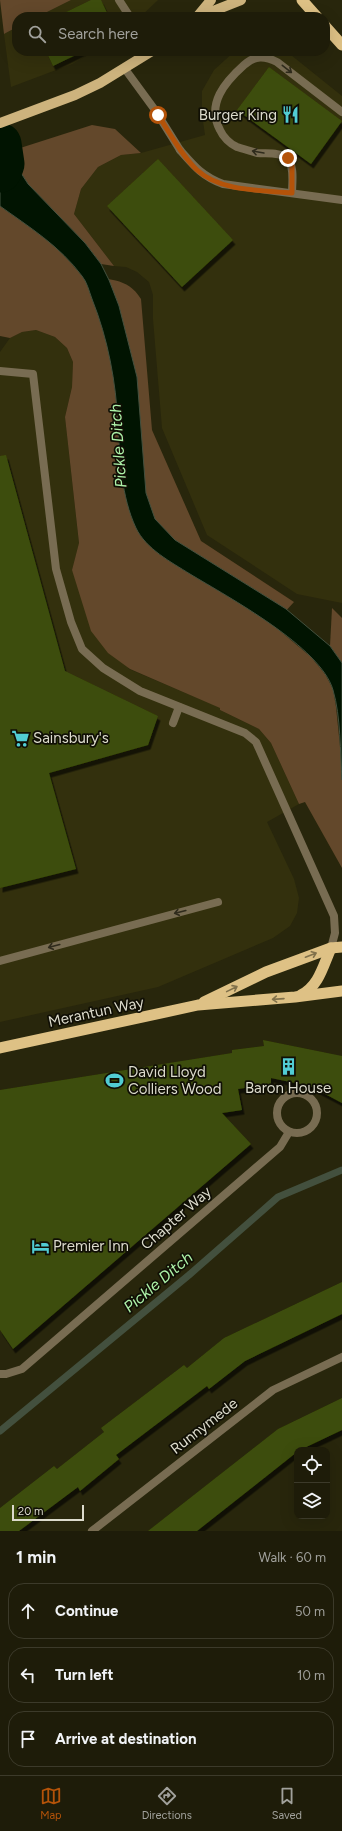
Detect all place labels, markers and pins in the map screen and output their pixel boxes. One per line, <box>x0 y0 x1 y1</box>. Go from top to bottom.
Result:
restaurant icon: Burger King <box>280 105 300 125</box>
place label: Burger King <box>199 106 277 124</box>
supermarket icon: Sainsbury's <box>10 728 30 748</box>
place label: Sainsbury's <box>33 729 109 747</box>
building icon: Baron House <box>278 1057 298 1077</box>
place label: David Lloyd Colliers Wood <box>128 1063 222 1098</box>
sports icon: David Lloyd Colliers Wood <box>105 1071 125 1091</box>
place label: Baron House <box>245 1079 331 1097</box>
hotel icon: Premier Inn <box>30 1236 50 1256</box>
place label: Premier Inn <box>53 1237 129 1255</box>

